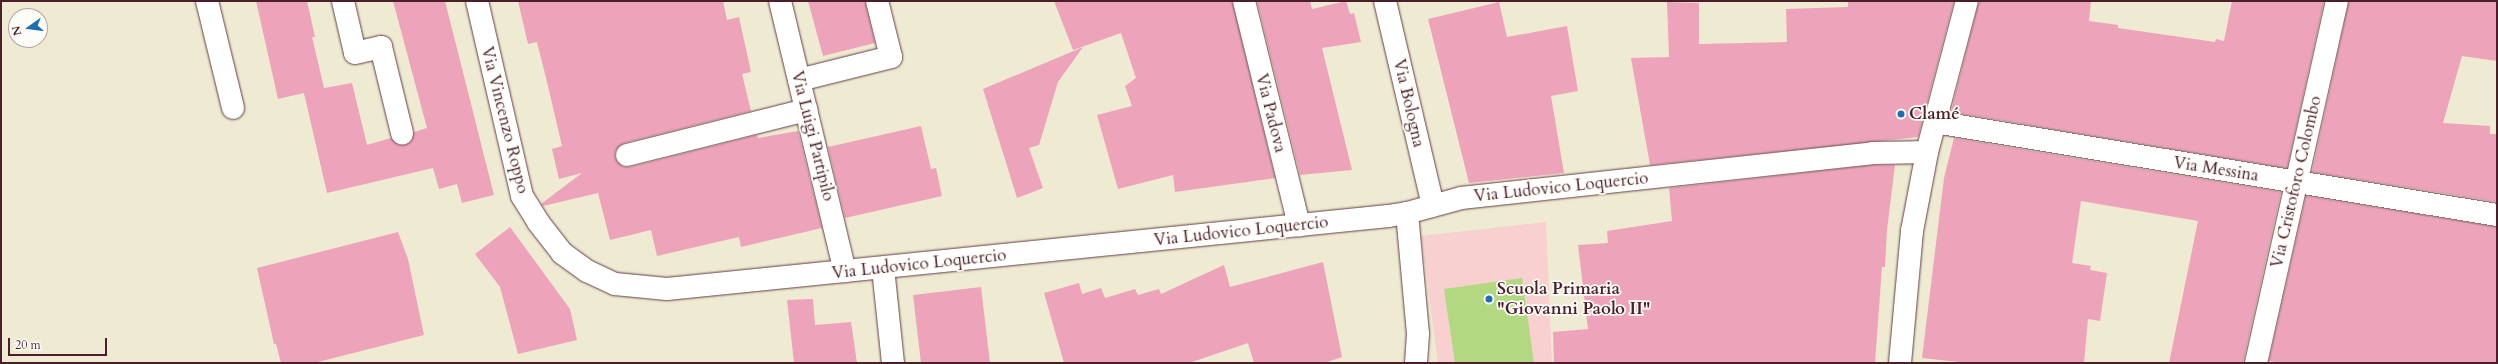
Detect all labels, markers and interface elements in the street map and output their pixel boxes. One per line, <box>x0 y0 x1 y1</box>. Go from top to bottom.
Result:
north arrow <box>8 8 48 48</box>
text: N <box>8 24 25 37</box>
street label: Via Vincenzo Roppo <box>477 44 533 196</box>
street label: Via Bologna <box>1389 57 1429 149</box>
street label: Via Luigi Partipilo <box>787 69 839 203</box>
street label: Via Padova <box>1251 71 1291 155</box>
street label: Via Cristoforo Colombo <box>2266 94 2326 270</box>
place label: Clamé <box>1909 104 1960 124</box>
marker: Clamé <box>1896 109 1906 119</box>
street label: Via Messina <box>2172 152 2260 186</box>
street label: Via Ludovico Loquercio <box>1473 168 1649 206</box>
street label: Via Ludovico Loquercio <box>1153 212 1329 250</box>
street label: Via Ludovico Loquercio <box>831 245 1007 283</box>
place label: Scuola Primaria "Giovanni Paolo II" <box>1497 279 1650 319</box>
marker: Scuola Primaria "Giovanni Paolo II" <box>1484 294 1494 304</box>
scale bar <box>10 330 109 356</box>
text: 20 m <box>15 337 41 353</box>

